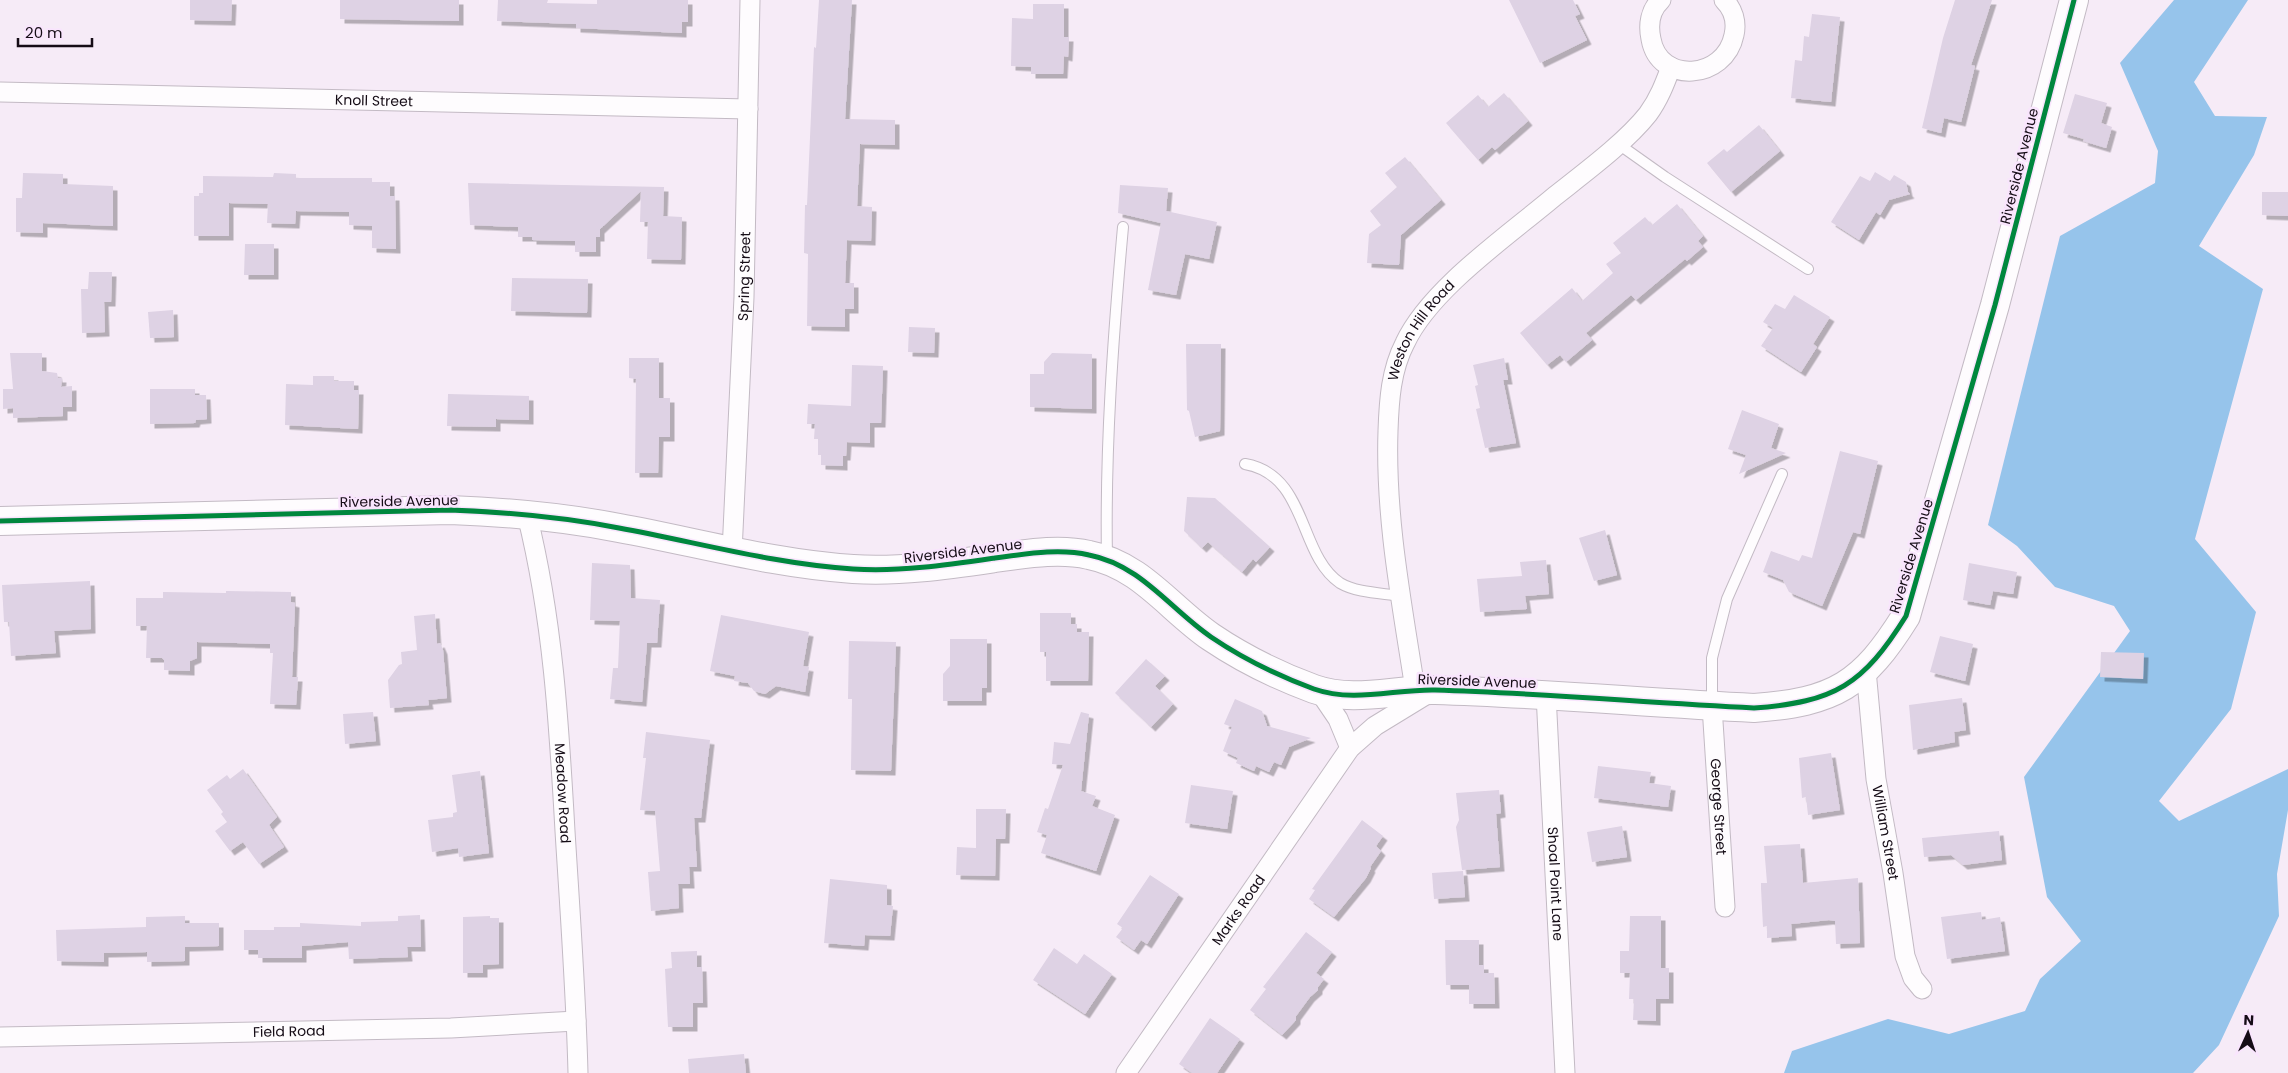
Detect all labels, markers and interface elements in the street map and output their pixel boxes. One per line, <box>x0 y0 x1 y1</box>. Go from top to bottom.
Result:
scale bar <box>18 15 91 47</box>
text: 20 m <box>25 22 63 43</box>
street label: Knoll Street <box>335 90 413 111</box>
street label: Riverside Avenue <box>1995 106 2043 226</box>
street label: Spring Street <box>733 231 755 322</box>
street label: Weston Hill Road <box>1383 275 1459 383</box>
street label: Riverside Avenue <box>339 490 459 512</box>
street label: Riverside Avenue <box>1884 496 1938 616</box>
street label: Riverside Avenue <box>903 534 1024 568</box>
street label: Riverside Avenue <box>1417 669 1537 693</box>
street label: Meadow Road <box>550 743 576 844</box>
street label: George Street <box>1705 758 1732 856</box>
street label: William Street <box>1867 784 1904 881</box>
street label: Shoal Point Lane <box>1543 826 1568 942</box>
street label: Marks Road <box>1207 871 1270 949</box>
north arrow <box>2223 1008 2273 1058</box>
text: N <box>2243 1010 2254 1030</box>
street label: Field Road <box>253 1021 325 1042</box>

